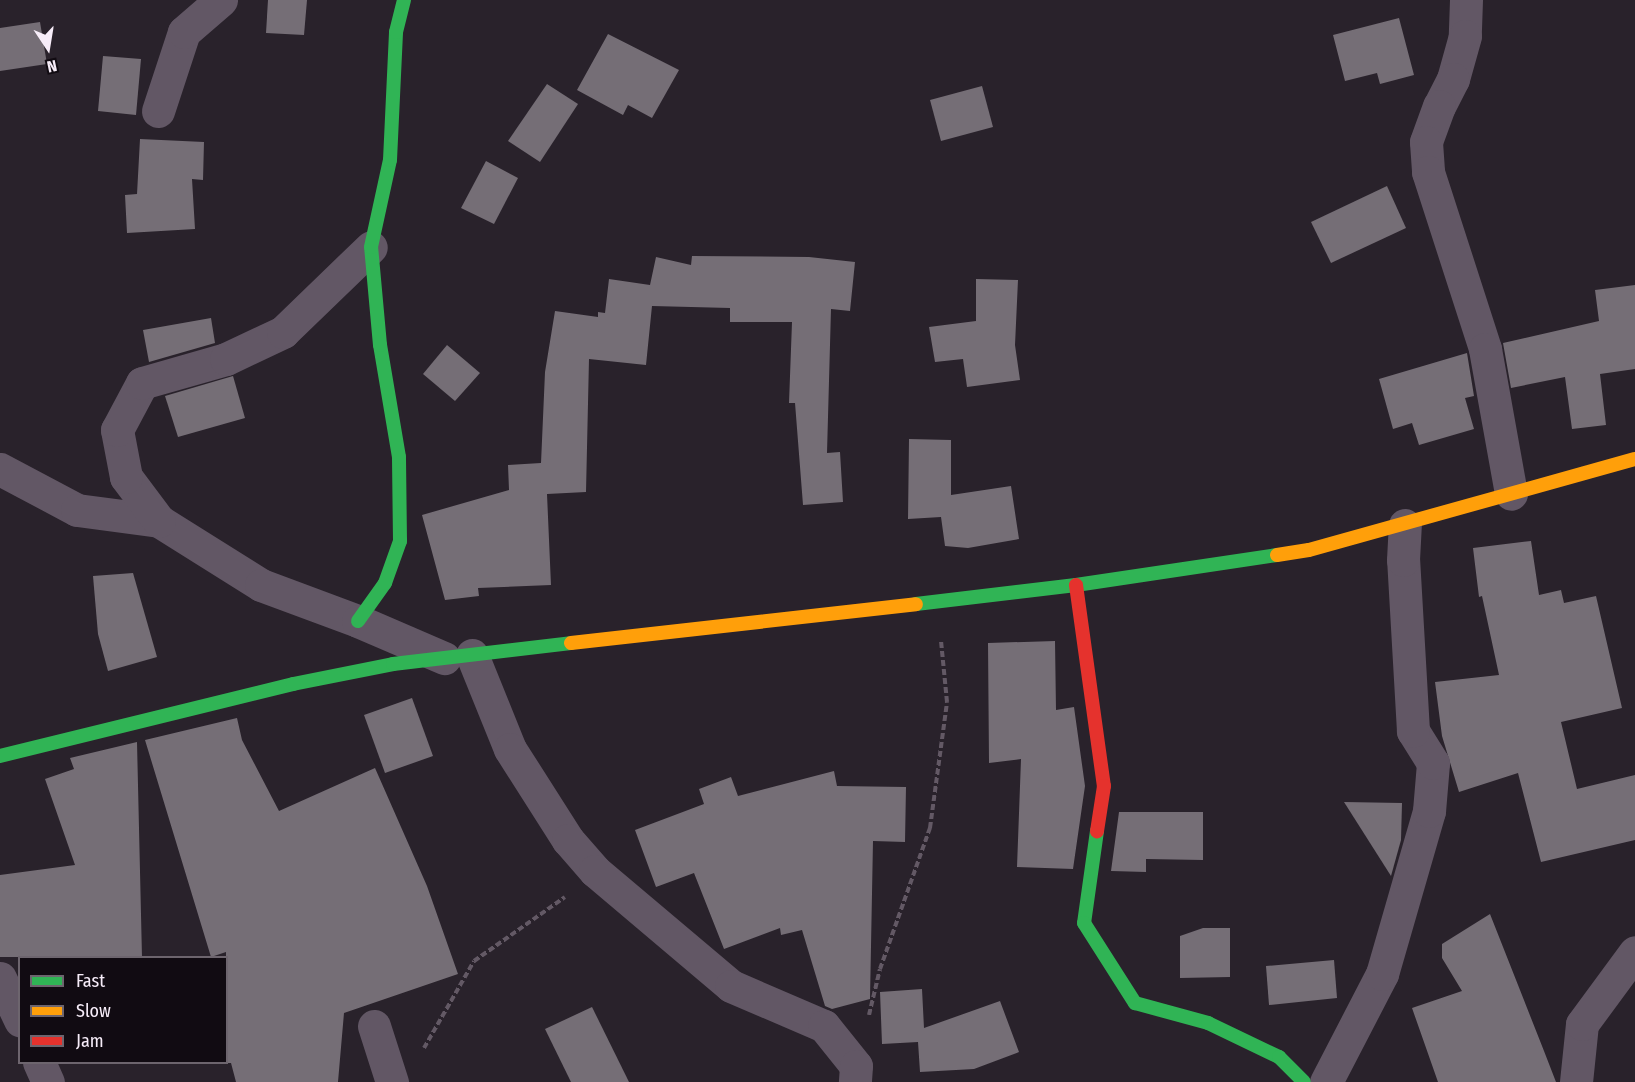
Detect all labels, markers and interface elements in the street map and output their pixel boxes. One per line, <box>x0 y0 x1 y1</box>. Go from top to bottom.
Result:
north arrow <box>18 18 78 78</box>
text: N <box>45 56 59 76</box>
legend <box>18 956 228 1064</box>
text: Fast <box>76 970 105 992</box>
text: Slow <box>76 1000 111 1022</box>
text: Jam <box>76 1030 104 1052</box>

